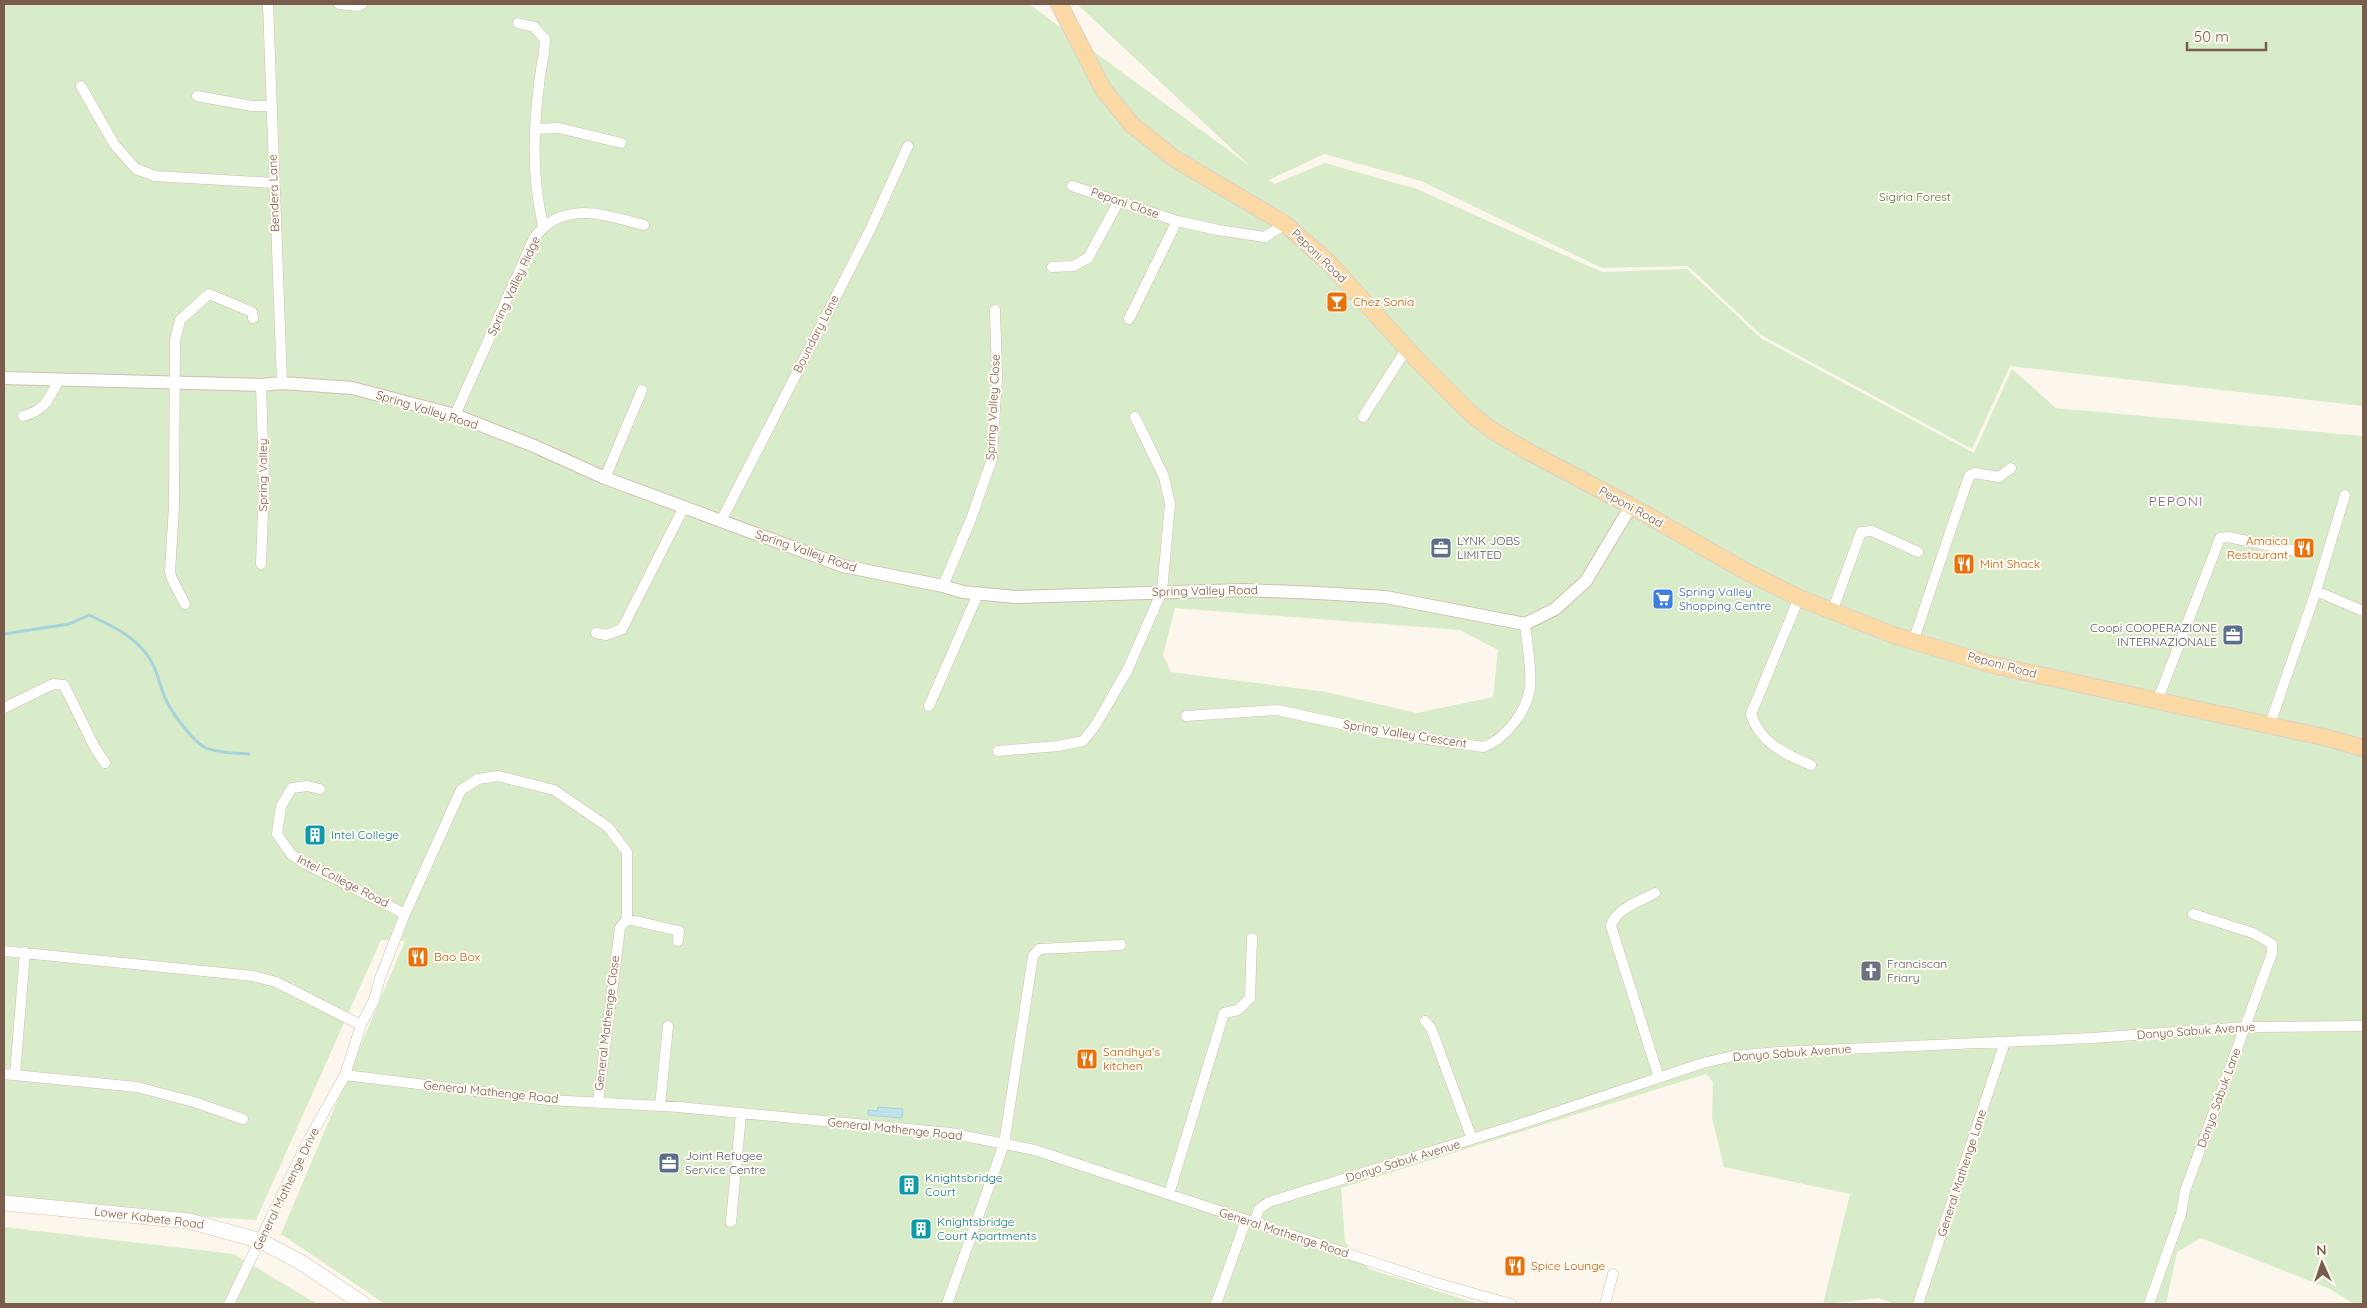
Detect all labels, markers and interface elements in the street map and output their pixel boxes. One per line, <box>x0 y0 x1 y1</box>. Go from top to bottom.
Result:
scale bar <box>2187 20 2266 52</box>
text: 50 m <box>2194 27 2229 46</box>
street label: Bendera Lane <box>265 154 282 232</box>
street label: Peponi Close <box>1089 184 1161 221</box>
park label: Sigiria Forest <box>1879 189 1951 204</box>
street label: Peponi Road <box>1289 226 1350 286</box>
street label: Spring Valley Ridge <box>484 233 543 338</box>
bar icon: Chez Sonia <box>1325 290 1349 314</box>
street label: Boundary Lane <box>789 292 842 375</box>
place label: Chez Sonia <box>1353 294 1414 309</box>
street label: Spring Valley Close <box>982 353 1003 460</box>
street label: Spring Valley Road <box>374 387 480 432</box>
street label: Spring Valley <box>255 439 270 511</box>
street label: Peponi Road <box>1597 483 1666 530</box>
district label: PEPONI <box>2148 492 2204 510</box>
street label: Spring Valley Road <box>754 526 859 575</box>
place label: LYNK JOBS LIMITED <box>1457 533 1520 562</box>
place label: Amaica Restaurant <box>2227 533 2288 562</box>
office icon: LYNK JOBS LIMITED <box>1429 536 1453 560</box>
restaurant icon: Amaica Restaurant <box>2292 536 2316 560</box>
restaurant icon: Mint Shack <box>1952 552 1976 576</box>
place label: Mint Shack <box>1980 556 2040 571</box>
street label: Spring Valley Road <box>1152 582 1258 599</box>
place label: Spring Valley Shopping Centre <box>1679 584 1772 613</box>
supermarket icon: Spring Valley Shopping Centre <box>1651 587 1675 611</box>
place label: Coopi COOPERAZIONE INTERNAZIONALE <box>2090 620 2217 649</box>
office icon: Coopi COOPERAZIONE INTERNAZIONALE <box>2221 623 2245 647</box>
street label: Peponi Road <box>1966 648 2038 681</box>
street label: Spring Valley Crescent <box>1342 716 1468 751</box>
building icon: Intel College <box>303 823 327 847</box>
place label: Intel College <box>331 827 399 842</box>
street label: Intel College Road <box>295 851 392 910</box>
restaurant icon: Bao Box <box>406 945 430 969</box>
place label: Bao Box <box>434 949 481 964</box>
street label: General Mathenge Close <box>591 954 622 1091</box>
place label: Franciscan Friary <box>1887 956 1947 985</box>
church icon: Franciscan Friary <box>1859 959 1883 983</box>
street label: Donyo Sabuk Avenue <box>2136 1019 2256 1042</box>
street label: Donyo Sabuk Avenue <box>1732 1041 1852 1064</box>
place label: Sandhya’s kitchen <box>1103 1044 1160 1073</box>
street label: Donyo Sabuk Lane <box>2193 1046 2244 1150</box>
restaurant icon: Sandhya’s kitchen <box>1075 1047 1099 1071</box>
street label: General Mathenge Road <box>423 1077 559 1106</box>
street label: General Mathenge Lane <box>1934 1107 1989 1238</box>
street label: General Mathenge Road <box>827 1114 963 1143</box>
street label: General Mathenge Drive <box>249 1125 322 1253</box>
street label: Donyo Sabuk Avenue <box>1344 1136 1462 1185</box>
place label: Joint Refugee Service Centre <box>685 1148 766 1177</box>
office icon: Joint Refugee Service Centre <box>657 1151 681 1175</box>
place label: Knightsbridge Court <box>925 1170 1003 1199</box>
building icon: Knightsbridge Court <box>897 1173 921 1197</box>
street label: Lower Kabete Road <box>93 1203 205 1232</box>
street label: General Mathenge Road <box>1217 1204 1351 1261</box>
place label: Knightsbridge Court Apartments <box>937 1214 1037 1243</box>
building icon: Knightsbridge Court Apartments <box>909 1217 933 1241</box>
north arrow <box>2297 1238 2347 1288</box>
text: N <box>2316 1241 2327 1259</box>
restaurant icon: Spice Lounge <box>1503 1254 1527 1278</box>
place label: Spice Lounge <box>1531 1258 1606 1273</box>

